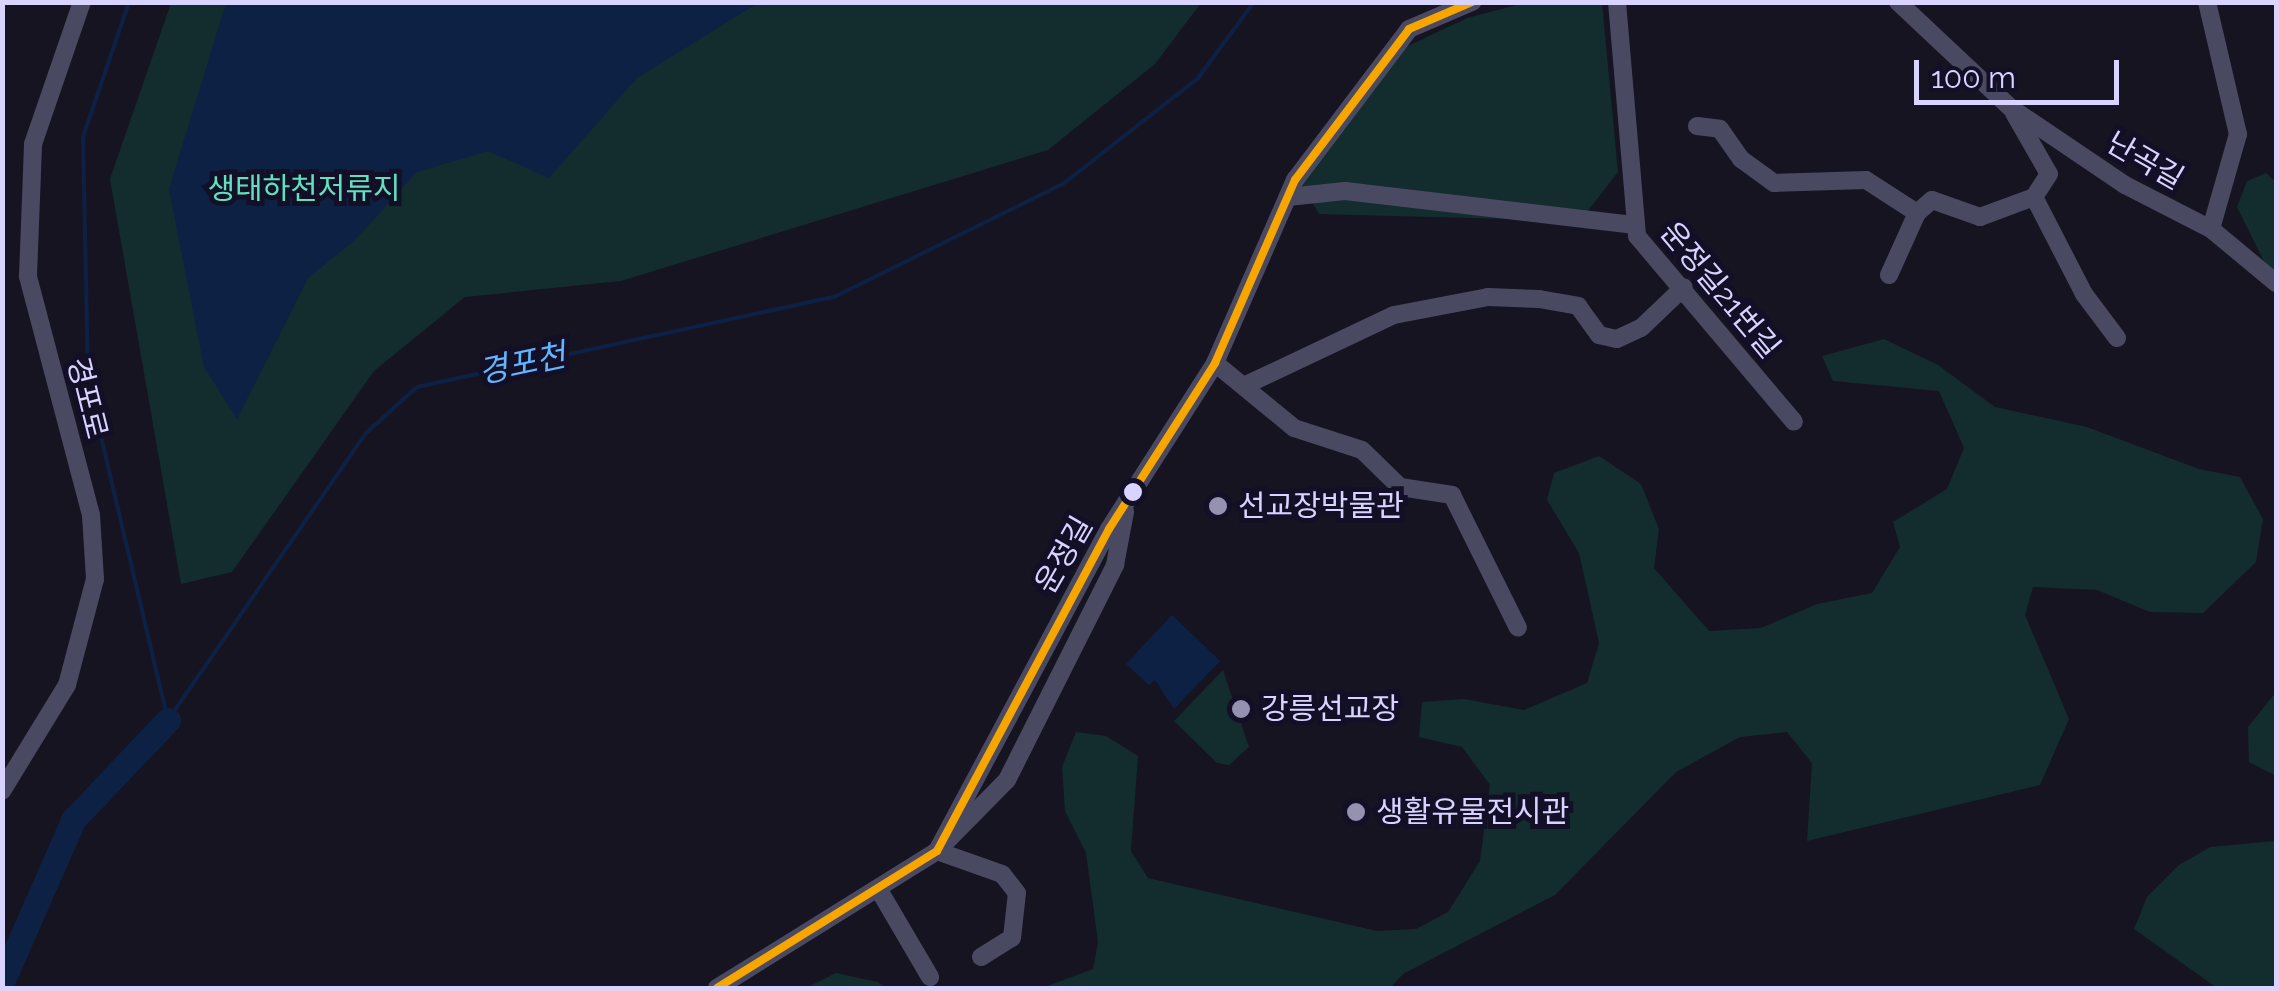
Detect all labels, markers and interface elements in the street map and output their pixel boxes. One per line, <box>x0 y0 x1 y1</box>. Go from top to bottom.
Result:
scale bar <box>1919 40 2124 102</box>
text: 100 m <box>1931 60 2016 95</box>
street label: 난곡길 <box>2100 125 2190 197</box>
park label: 생태하천저류지 <box>207 171 401 207</box>
street label: 운정길21번길 <box>1653 215 1787 365</box>
water label: 경포천 <box>475 336 569 392</box>
street label: 경포로 <box>60 353 114 443</box>
unlabelled marker <box>1123 482 1143 502</box>
place label: 선교장박물관 <box>1238 488 1404 524</box>
marker: 선교장박물관 <box>1207 495 1229 517</box>
street label: 운정길 <box>1028 510 1100 600</box>
place label: 강릉선교장 <box>1261 691 1399 727</box>
marker: 강릉선교장 <box>1230 698 1252 720</box>
place label: 생활유물전시관 <box>1376 794 1569 830</box>
marker: 생활유물전시관 <box>1345 801 1367 823</box>

